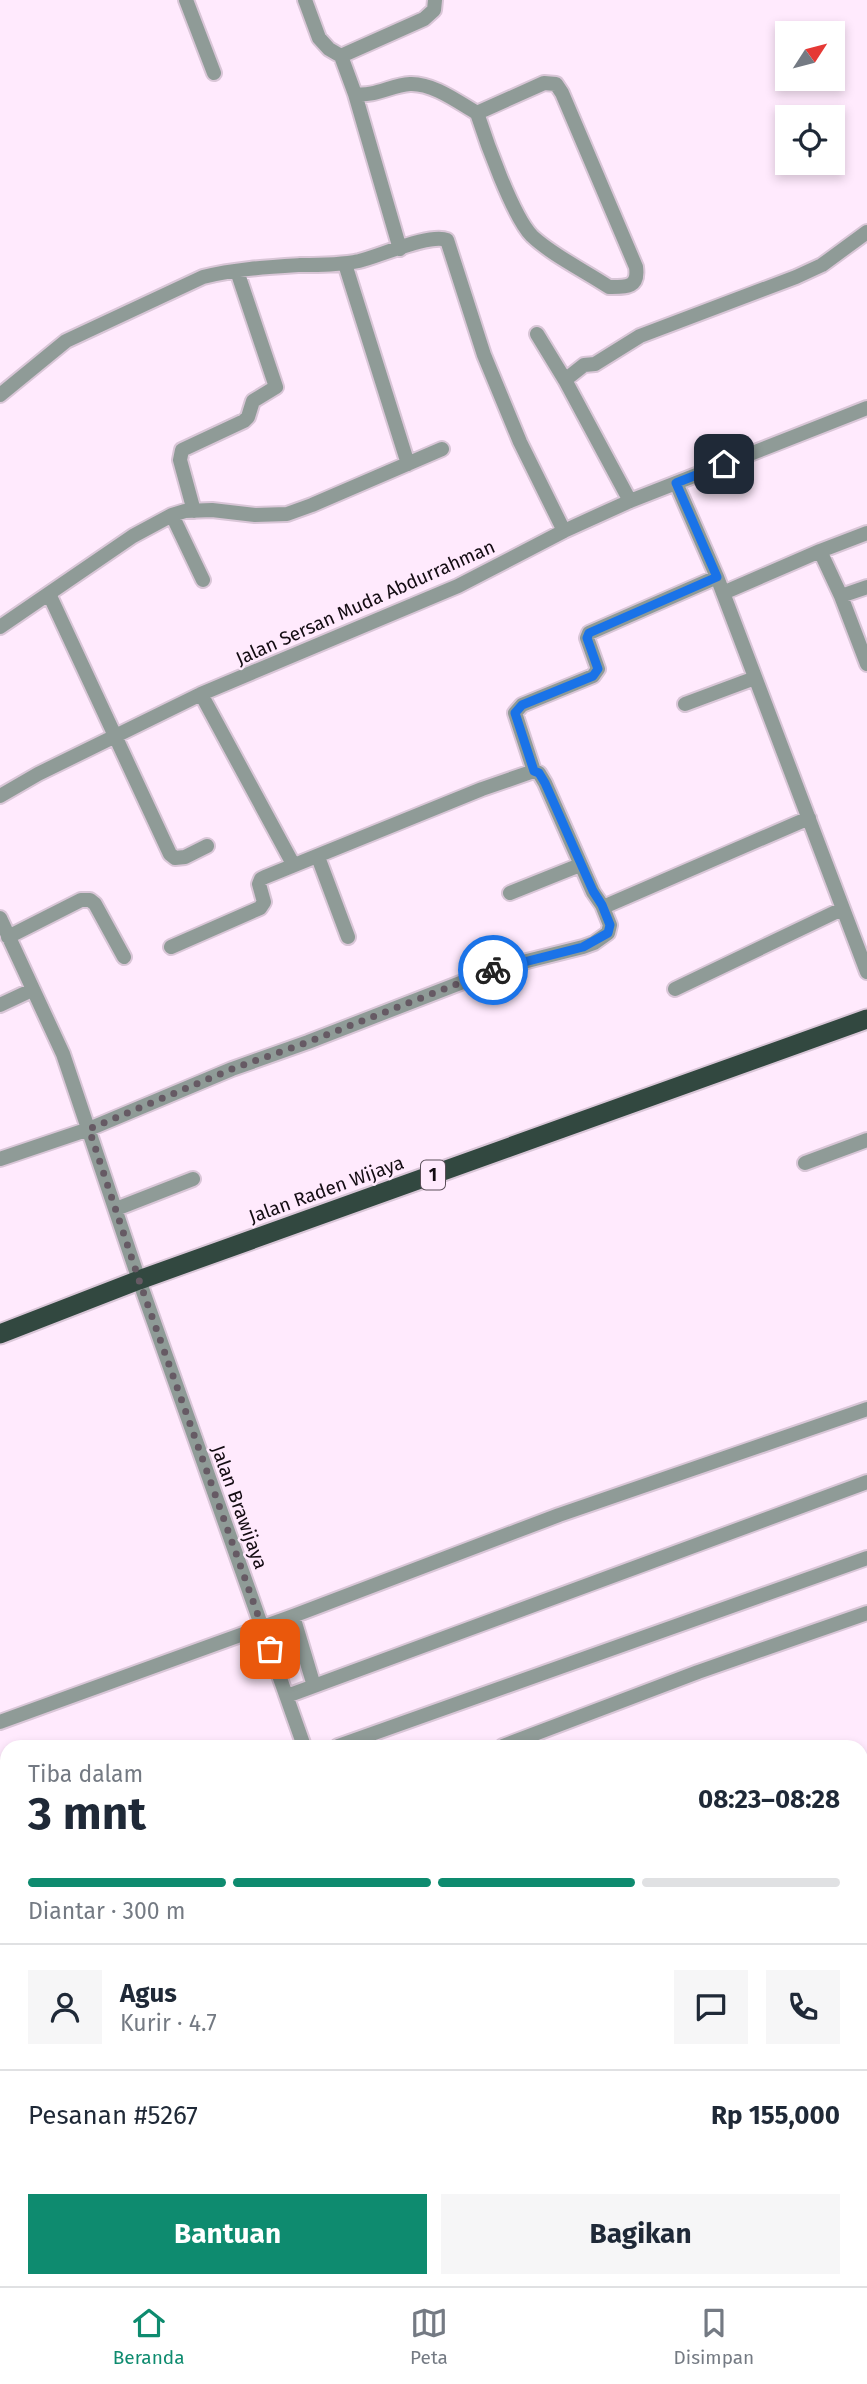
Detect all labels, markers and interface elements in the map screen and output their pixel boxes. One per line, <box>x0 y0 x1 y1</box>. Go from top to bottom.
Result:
north arrow <box>775 21 845 91</box>
map controls <box>775 21 845 175</box>
button: locate <box>775 105 845 175</box>
pin <box>694 434 754 494</box>
icon: home <box>705 445 743 483</box>
street label: Jalan Sersan Muda Abdurrahman <box>232 535 498 670</box>
courier <box>458 935 528 1005</box>
icon: bike <box>474 951 512 989</box>
street label: Jalan Raden Wijaya <box>246 1151 407 1228</box>
road number: 1 <box>421 1160 445 1190</box>
street label: Jalan Brawijaya <box>206 1442 273 1572</box>
pin <box>240 1619 300 1679</box>
icon: bag <box>251 1630 289 1668</box>
text: Tiba dalam <box>28 1760 143 1788</box>
text: 08:23–08:28 <box>698 1784 840 1815</box>
text: 3 mnt <box>28 1786 146 1841</box>
text: Diantar · 300 m <box>28 1897 185 1925</box>
button: person <box>28 1970 102 2044</box>
button: chat <box>674 1970 748 2044</box>
button: phone <box>766 1970 840 2044</box>
text: Agus <box>120 1978 177 2009</box>
text: Kurir · 4.7 <box>120 2009 217 2037</box>
text: Pesanan #5267 <box>28 2100 198 2131</box>
text: Rp 155,000 <box>711 2100 840 2131</box>
button: Bantuan <box>28 2194 427 2274</box>
button: Bagikan <box>441 2194 840 2274</box>
tab: Beranda <box>113 2304 185 2369</box>
tab: Peta <box>410 2304 448 2369</box>
tab: Disimpan <box>674 2304 754 2369</box>

